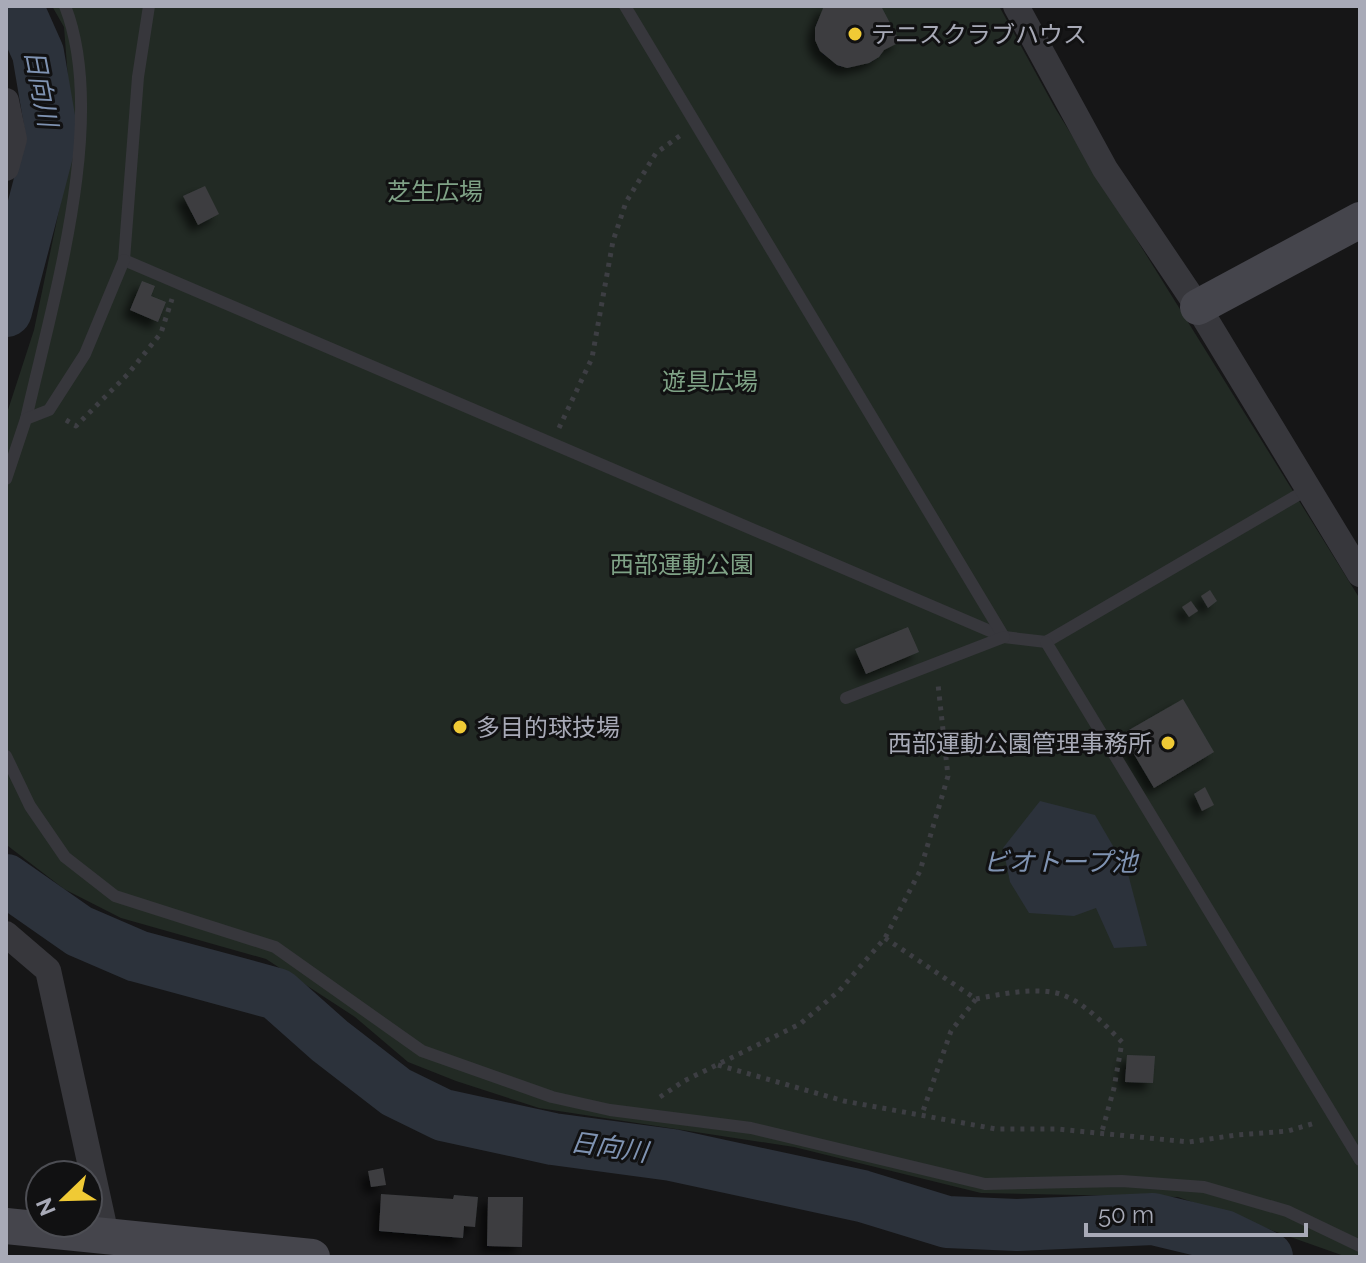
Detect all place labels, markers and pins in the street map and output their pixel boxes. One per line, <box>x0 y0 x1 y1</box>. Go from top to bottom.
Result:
place label: テニスクラブハウス <box>871 20 1087 49</box>
marker: テニスクラブハウス <box>846 25 864 43</box>
place label: 多目的球技場 <box>476 713 620 742</box>
marker: 多目的球技場 <box>451 718 469 736</box>
place label: 西部運動公園管理事務所 <box>888 729 1152 758</box>
marker: 西部運動公園管理事務所 <box>1159 734 1177 752</box>

